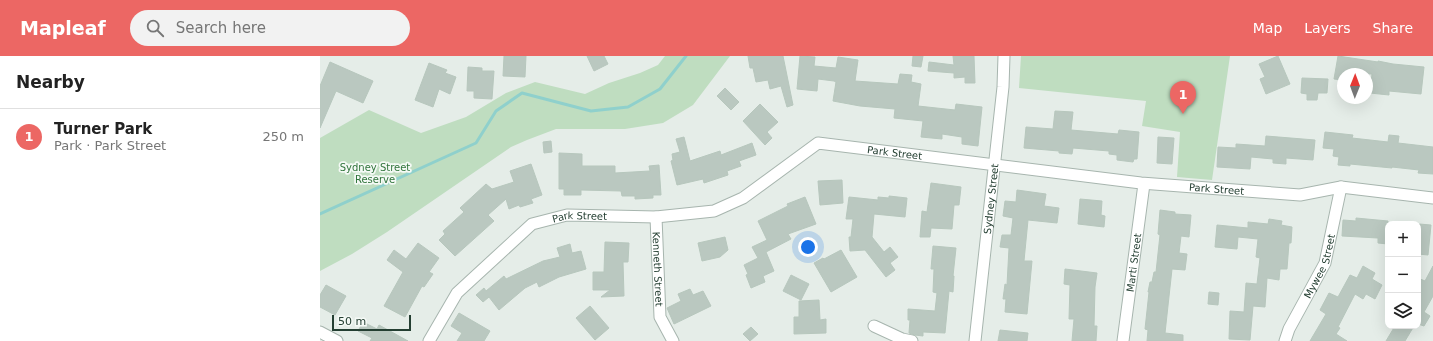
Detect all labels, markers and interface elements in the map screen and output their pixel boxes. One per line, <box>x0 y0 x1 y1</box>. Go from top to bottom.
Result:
search box <box>130 10 410 46</box>
text: Mapleaf <box>20 17 106 39</box>
icon: search <box>144 17 166 39</box>
text: Search here <box>176 19 266 37</box>
text: Map <box>1253 20 1282 36</box>
text: Layers <box>1304 20 1351 36</box>
text: Share <box>1373 20 1413 36</box>
north arrow <box>1337 68 1373 104</box>
text: Nearby <box>16 72 85 92</box>
pin: 1 <box>1170 81 1196 114</box>
text: Turner Park <box>54 120 152 138</box>
text: 1 <box>24 129 34 144</box>
text: 250 m <box>262 129 304 144</box>
text: Park · Park Street <box>54 138 166 153</box>
street label: Park Street <box>867 144 923 161</box>
park label: Sydney Street Reserve <box>340 162 410 185</box>
street label: Sydney Street <box>981 163 1000 235</box>
street label: Park Street <box>1189 181 1245 196</box>
street label: Park Street <box>551 209 607 224</box>
map controls <box>1385 221 1421 329</box>
button: + <box>1385 221 1421 257</box>
street label: Kenneth Street <box>651 231 665 307</box>
street label: Marti Street <box>1124 233 1143 293</box>
street label: Mywee Street <box>1301 233 1336 300</box>
your location <box>798 237 818 257</box>
button: − <box>1385 257 1421 293</box>
button: layers <box>1385 293 1421 329</box>
scale bar <box>332 313 411 332</box>
text: 50 m <box>338 315 366 328</box>

